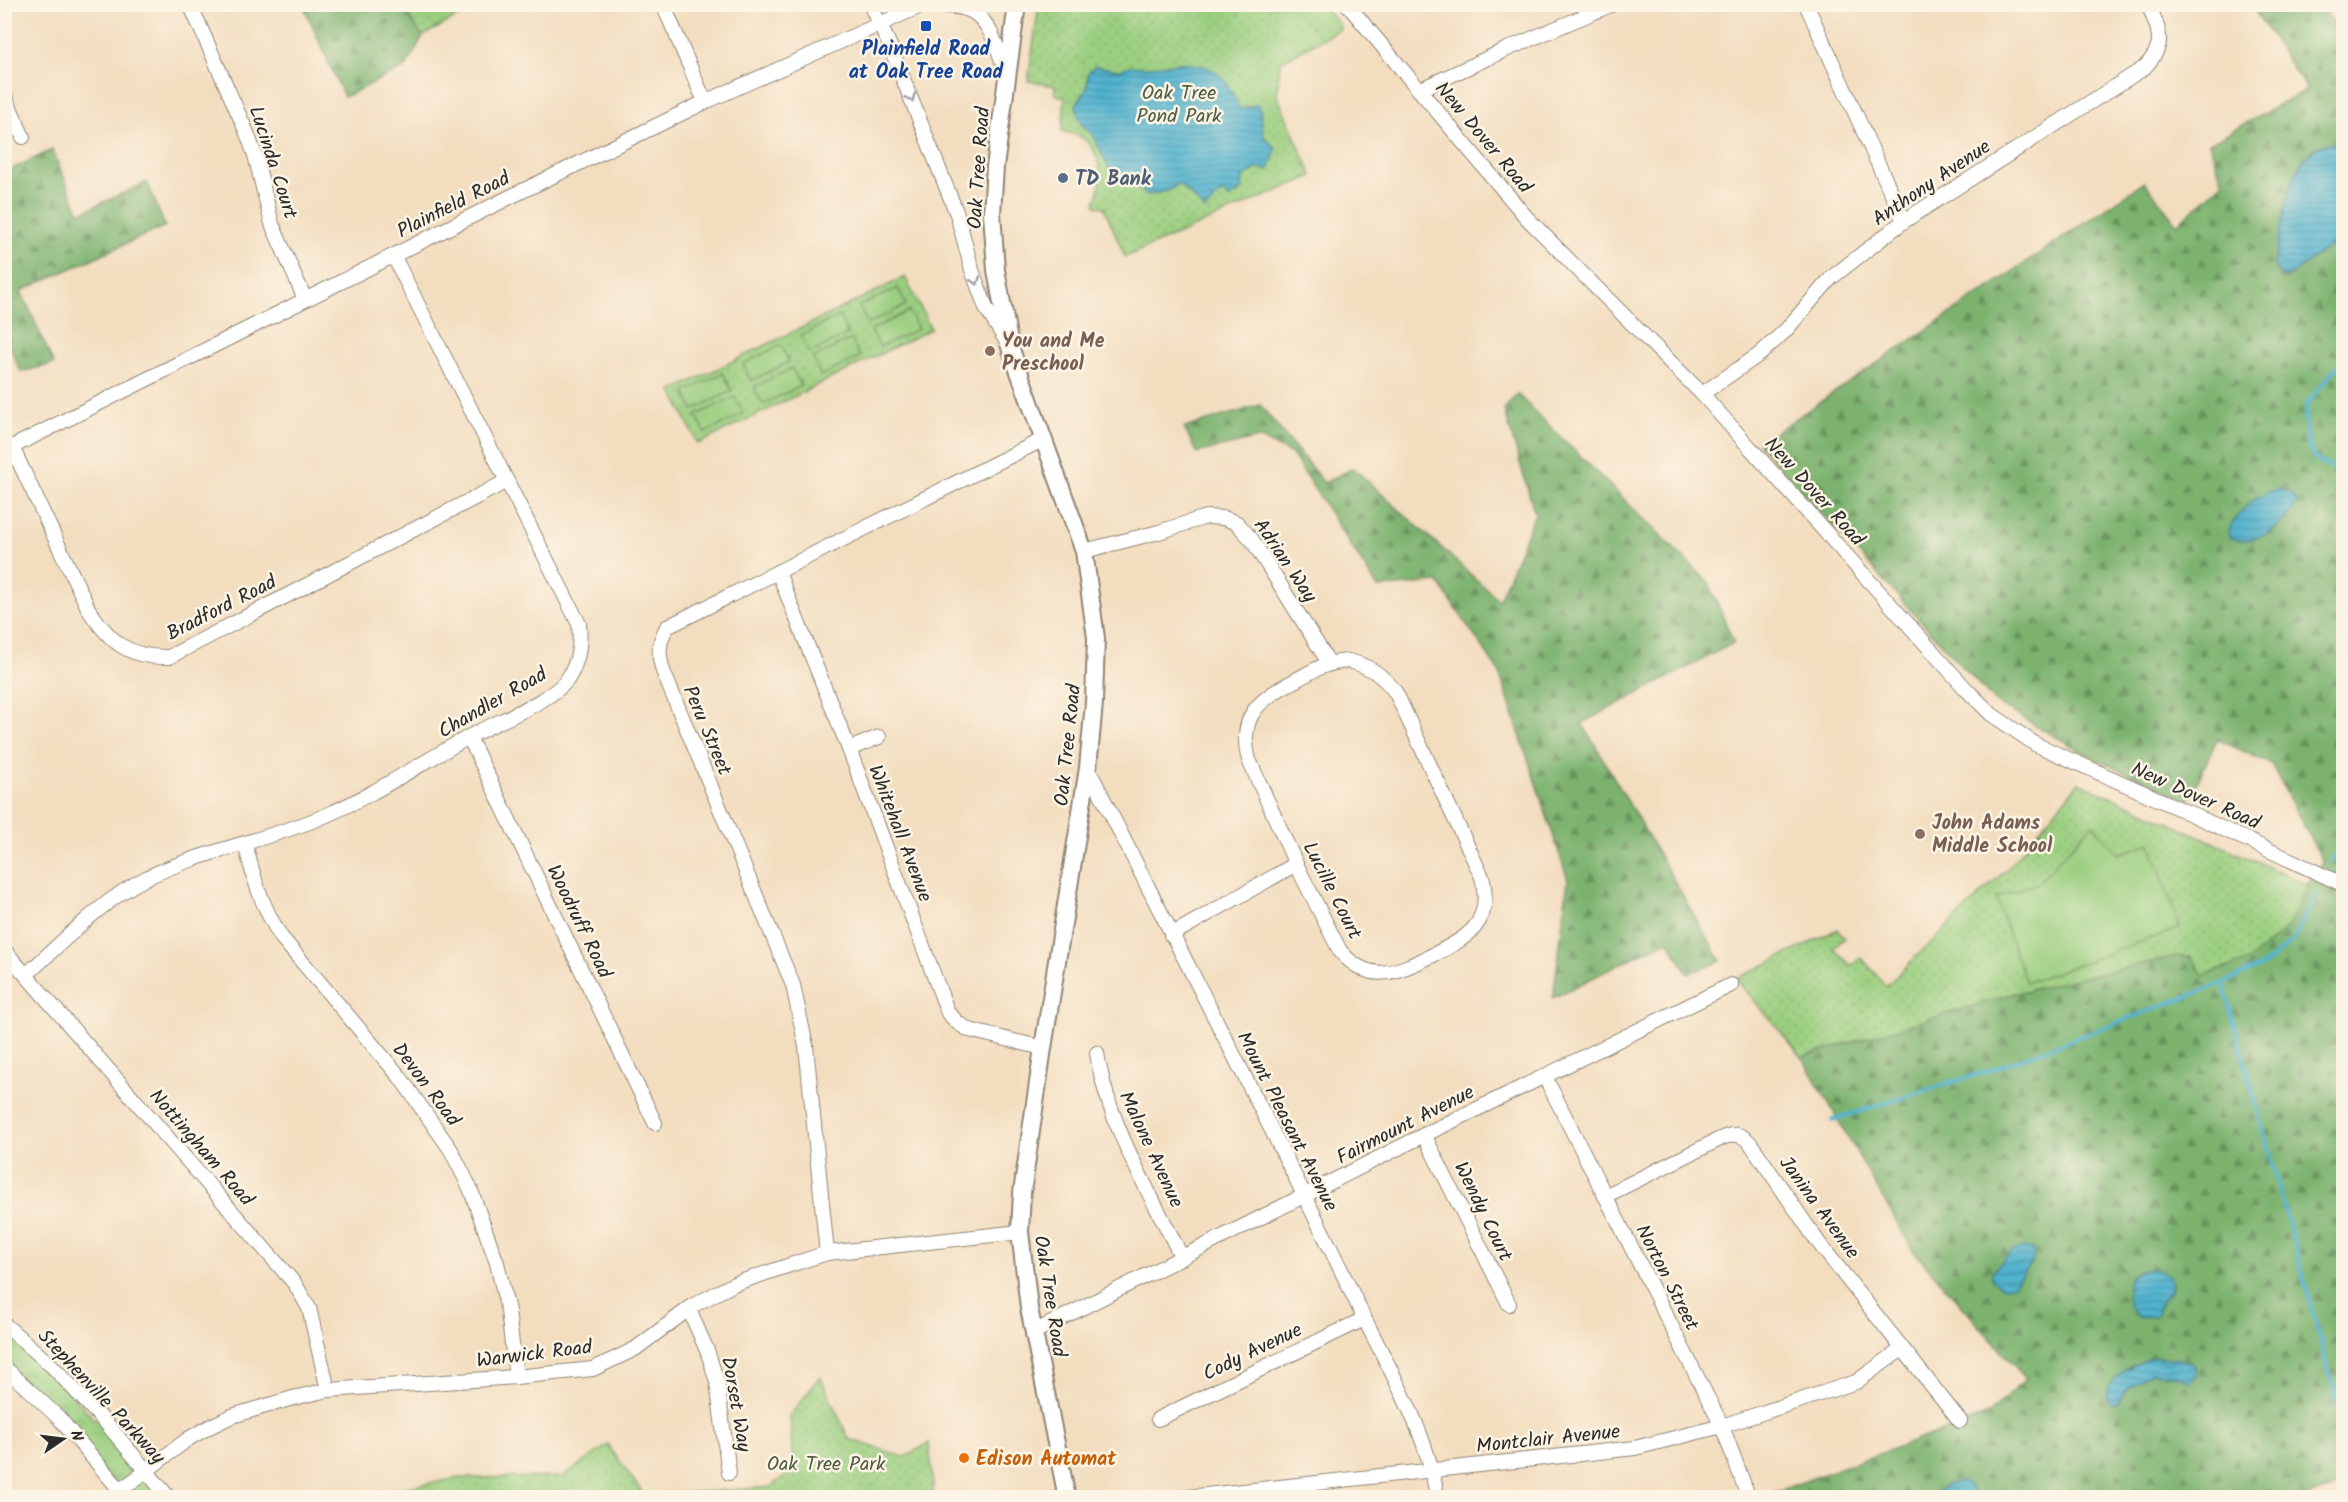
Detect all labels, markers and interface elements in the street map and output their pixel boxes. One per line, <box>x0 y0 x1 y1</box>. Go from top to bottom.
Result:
marker: Plainfield Road at Oak Tree Road <box>919 19 933 33</box>
place label: Plainfield Road at Oak Tree Road <box>849 34 1004 89</box>
street label: New Dover Road <box>1426 75 1540 202</box>
park label: Oak Tree Pond Park <box>1137 78 1222 133</box>
one-way arrow <box>904 91 916 102</box>
street label: Lucinda Court <box>239 102 306 224</box>
street label: Oak Tree Road <box>960 105 1000 230</box>
street label: Anthony Avenue <box>1866 132 1998 235</box>
street label: Plainfield Road <box>392 163 517 248</box>
place label: TD Bank <box>1075 164 1152 196</box>
marker: TD Bank <box>1056 171 1070 185</box>
one-way arrow <box>969 275 981 286</box>
place label: You and Me Preschool <box>1002 326 1105 381</box>
marker: You and Me Preschool <box>983 344 997 358</box>
street label: New Dover Road <box>1755 430 1872 555</box>
street label: Adrian Way <box>1244 512 1325 610</box>
street label: Bradford Road <box>161 567 284 650</box>
street label: Chandler Road <box>432 659 554 748</box>
street label: Peru Street <box>673 681 740 781</box>
street label: Oak Tree Road <box>1047 682 1091 808</box>
street label: New Dover Road <box>2126 754 2266 840</box>
street label: Whitehall Avenue <box>858 760 940 907</box>
place label: John Adams Middle School <box>1932 808 2053 863</box>
marker: John Adams Middle School <box>1913 827 1927 841</box>
street label: Lucille Court <box>1293 836 1370 946</box>
street label: Woodruff Road <box>537 860 620 985</box>
street label: Mount Pleasant Avenue <box>1227 1026 1345 1217</box>
street label: Devon Road <box>383 1036 468 1135</box>
street label: Fairmount Avenue <box>1331 1077 1480 1174</box>
street label: Nottingham Road <box>140 1082 262 1215</box>
street label: Malone Avenue <box>1109 1086 1191 1214</box>
street label: Janina Avenue <box>1770 1150 1867 1267</box>
street label: Wendy Court <box>1444 1156 1520 1268</box>
street label: Norton Street <box>1626 1219 1707 1337</box>
street label: Oak Tree Road <box>1024 1233 1075 1360</box>
street label: Cody Avenue <box>1198 1315 1308 1391</box>
street label: Stephenville Parkway <box>29 1322 173 1473</box>
street label: Warwick Road <box>475 1332 595 1378</box>
street label: Dorset Way <box>711 1354 759 1455</box>
north arrow <box>33 1409 93 1469</box>
street label: Montclair Avenue <box>1475 1417 1622 1463</box>
text: N <box>63 1428 89 1444</box>
place label: Edison Automat <box>976 1444 1117 1476</box>
park label: Oak Tree Park <box>767 1449 886 1481</box>
marker: Edison Automat <box>957 1451 971 1465</box>

